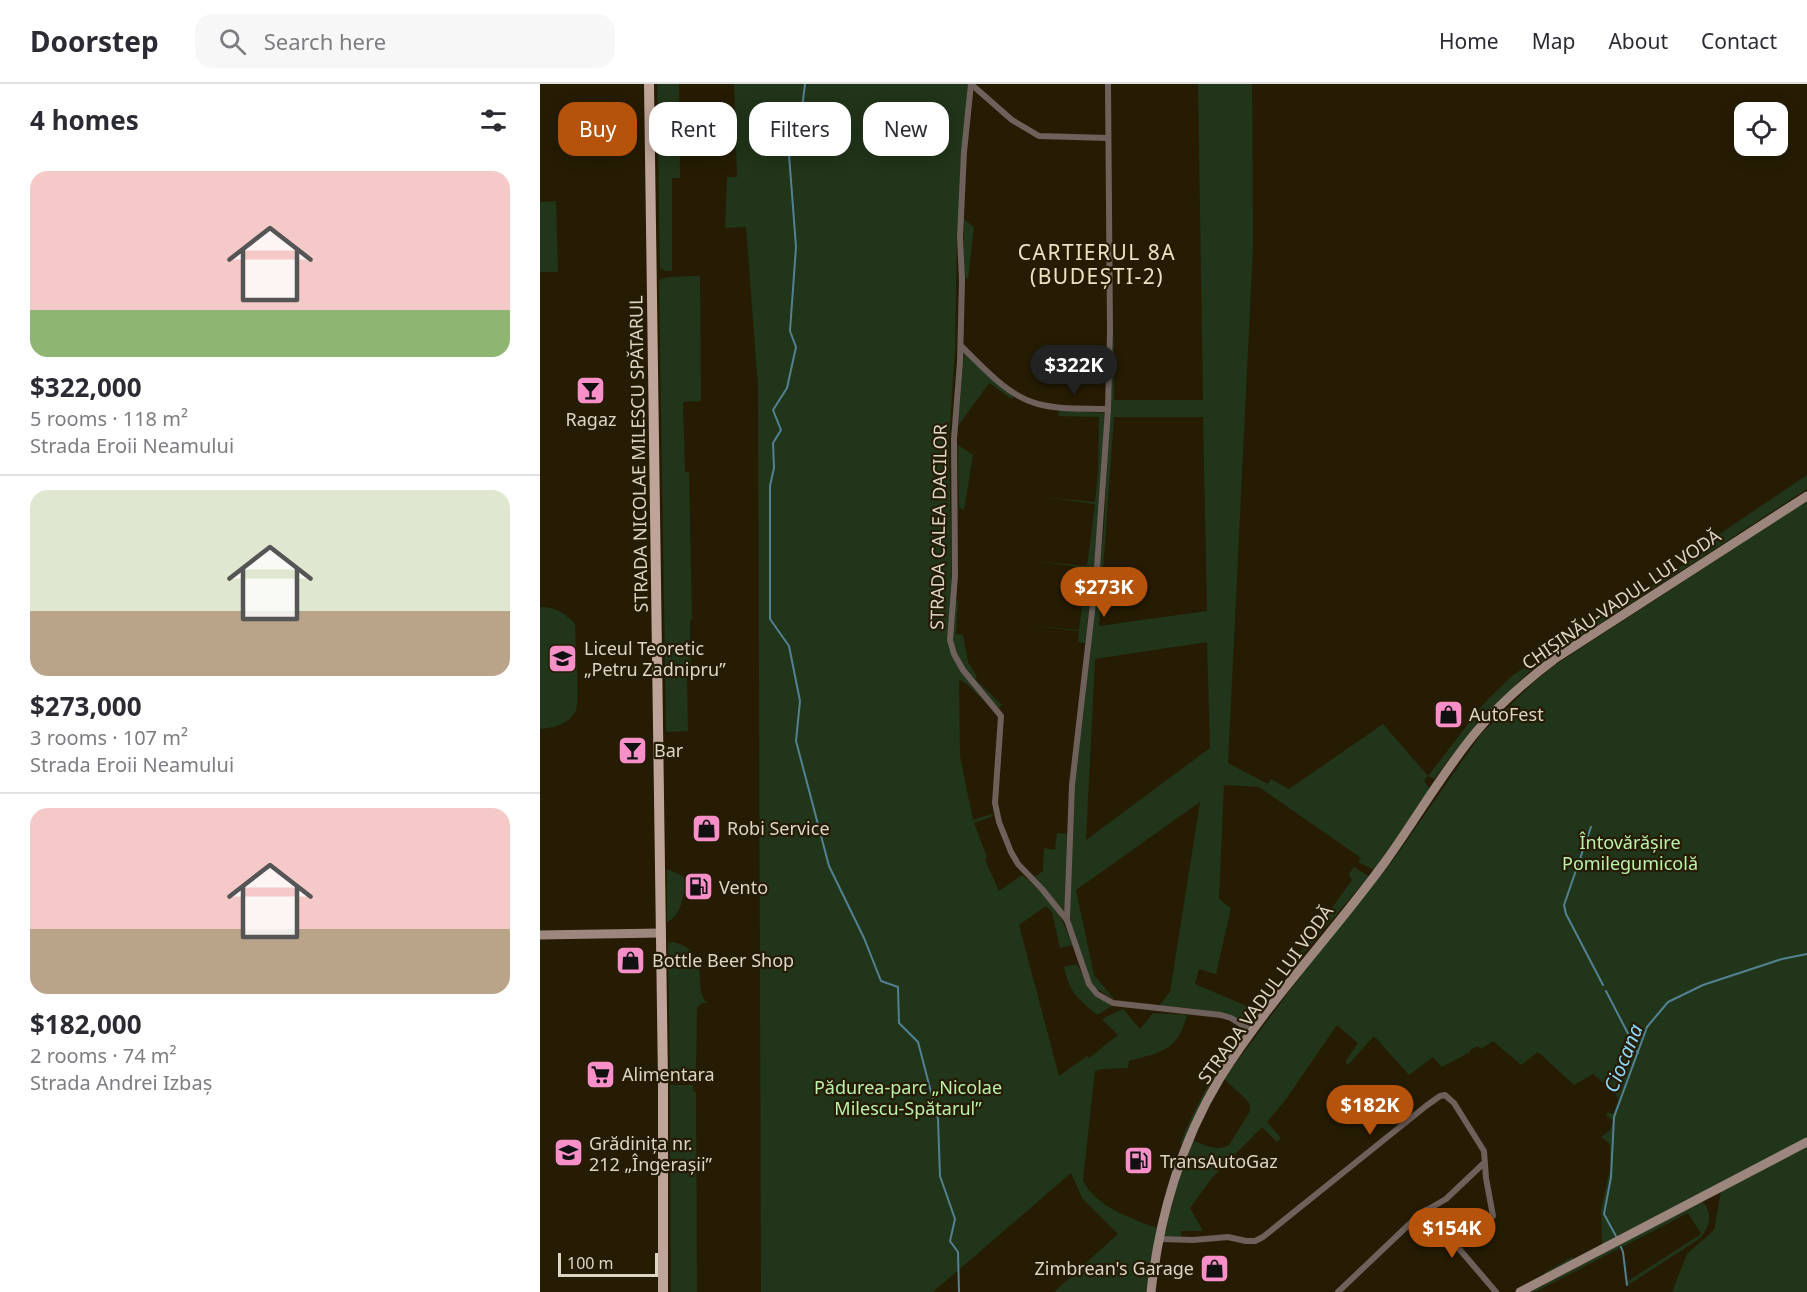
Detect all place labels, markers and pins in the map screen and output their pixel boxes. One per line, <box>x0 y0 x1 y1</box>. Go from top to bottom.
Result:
pin: $322K <box>1032 345 1116 396</box>
bar icon: Ragaz <box>575 374 607 406</box>
place label: Ragaz <box>566 407 616 431</box>
pin: $273K <box>1062 567 1146 618</box>
place label: Liceul Teoretic „Petru Zadnipru” <box>584 636 726 681</box>
school or university icon: Liceul Teoretic „Petru Zadnipru” <box>547 642 579 674</box>
shop icon: AutoFest <box>1432 698 1464 730</box>
place label: AutoFest <box>1469 702 1544 726</box>
bar icon: Bar <box>617 734 649 766</box>
place label: Bar <box>654 738 684 762</box>
shop icon: Robi Service <box>690 812 722 844</box>
place label: Robi Service <box>727 816 830 840</box>
fuel station icon: Vento <box>682 871 714 903</box>
place label: Vento <box>719 875 768 899</box>
shop icon: Bottle Beer Shop <box>615 944 647 976</box>
place label: Bottle Beer Shop <box>652 948 794 972</box>
supermarket icon: Alimentara <box>585 1058 617 1090</box>
place label: Alimentara <box>622 1062 715 1086</box>
pin: $182K <box>1328 1085 1412 1136</box>
place label: Grădinița nr. 212 „Îngerașii” <box>589 1131 713 1176</box>
school or university icon: Grădinița nr. 212 „Îngerașii” <box>552 1137 584 1169</box>
fuel station icon: TransAutoGaz <box>1123 1145 1155 1177</box>
place label: TransAutoGaz <box>1160 1149 1278 1173</box>
pin: $154K <box>1410 1208 1494 1259</box>
shop icon: Zimbrean's Garage <box>1199 1252 1231 1284</box>
place label: Zimbrean's Garage <box>1034 1256 1194 1280</box>

